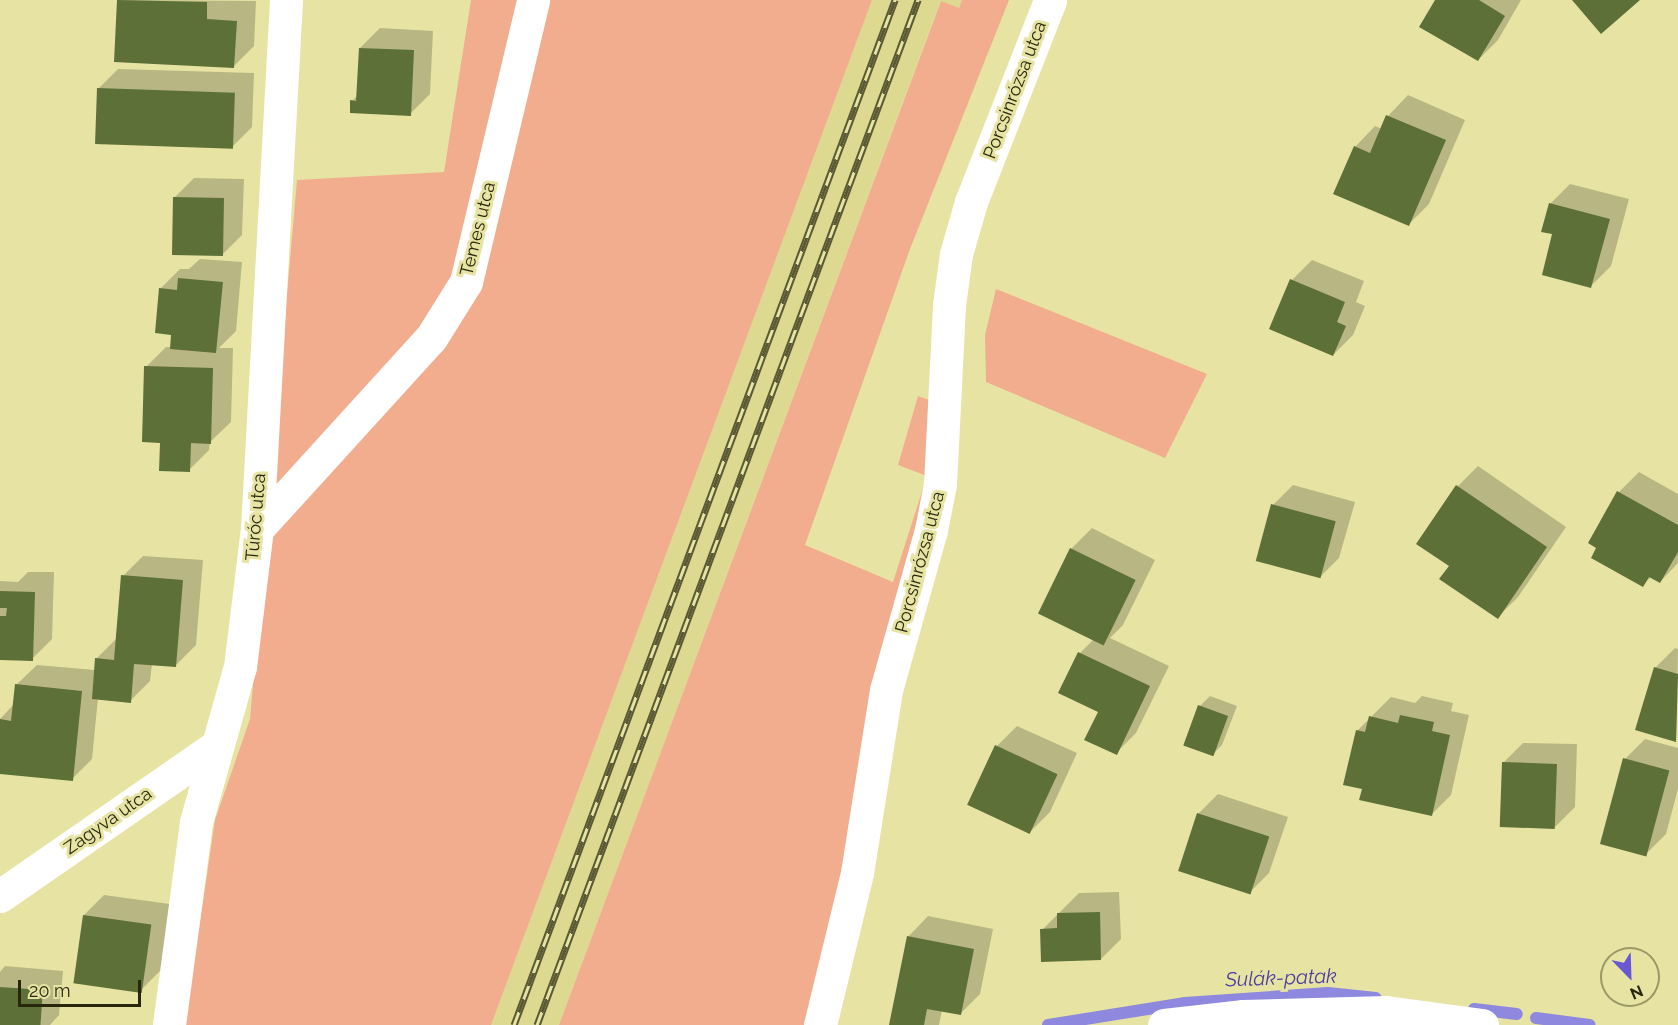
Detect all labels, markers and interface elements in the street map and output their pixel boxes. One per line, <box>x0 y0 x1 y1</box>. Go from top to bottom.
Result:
street label: Porcsinrózsa utca <box>979 18 1051 162</box>
street label: Temes utca <box>456 180 500 278</box>
street label: Túróc utca <box>241 472 271 562</box>
street label: Porcsinrózsa utca <box>891 489 949 635</box>
street label: Zagyva utca <box>60 783 156 859</box>
north arrow <box>1600 947 1660 1007</box>
water label: Sulák-patak <box>1225 964 1337 992</box>
scale bar <box>21 968 144 1006</box>
text: 20 m <box>29 980 71 1001</box>
text: N <box>1627 981 1646 1003</box>

